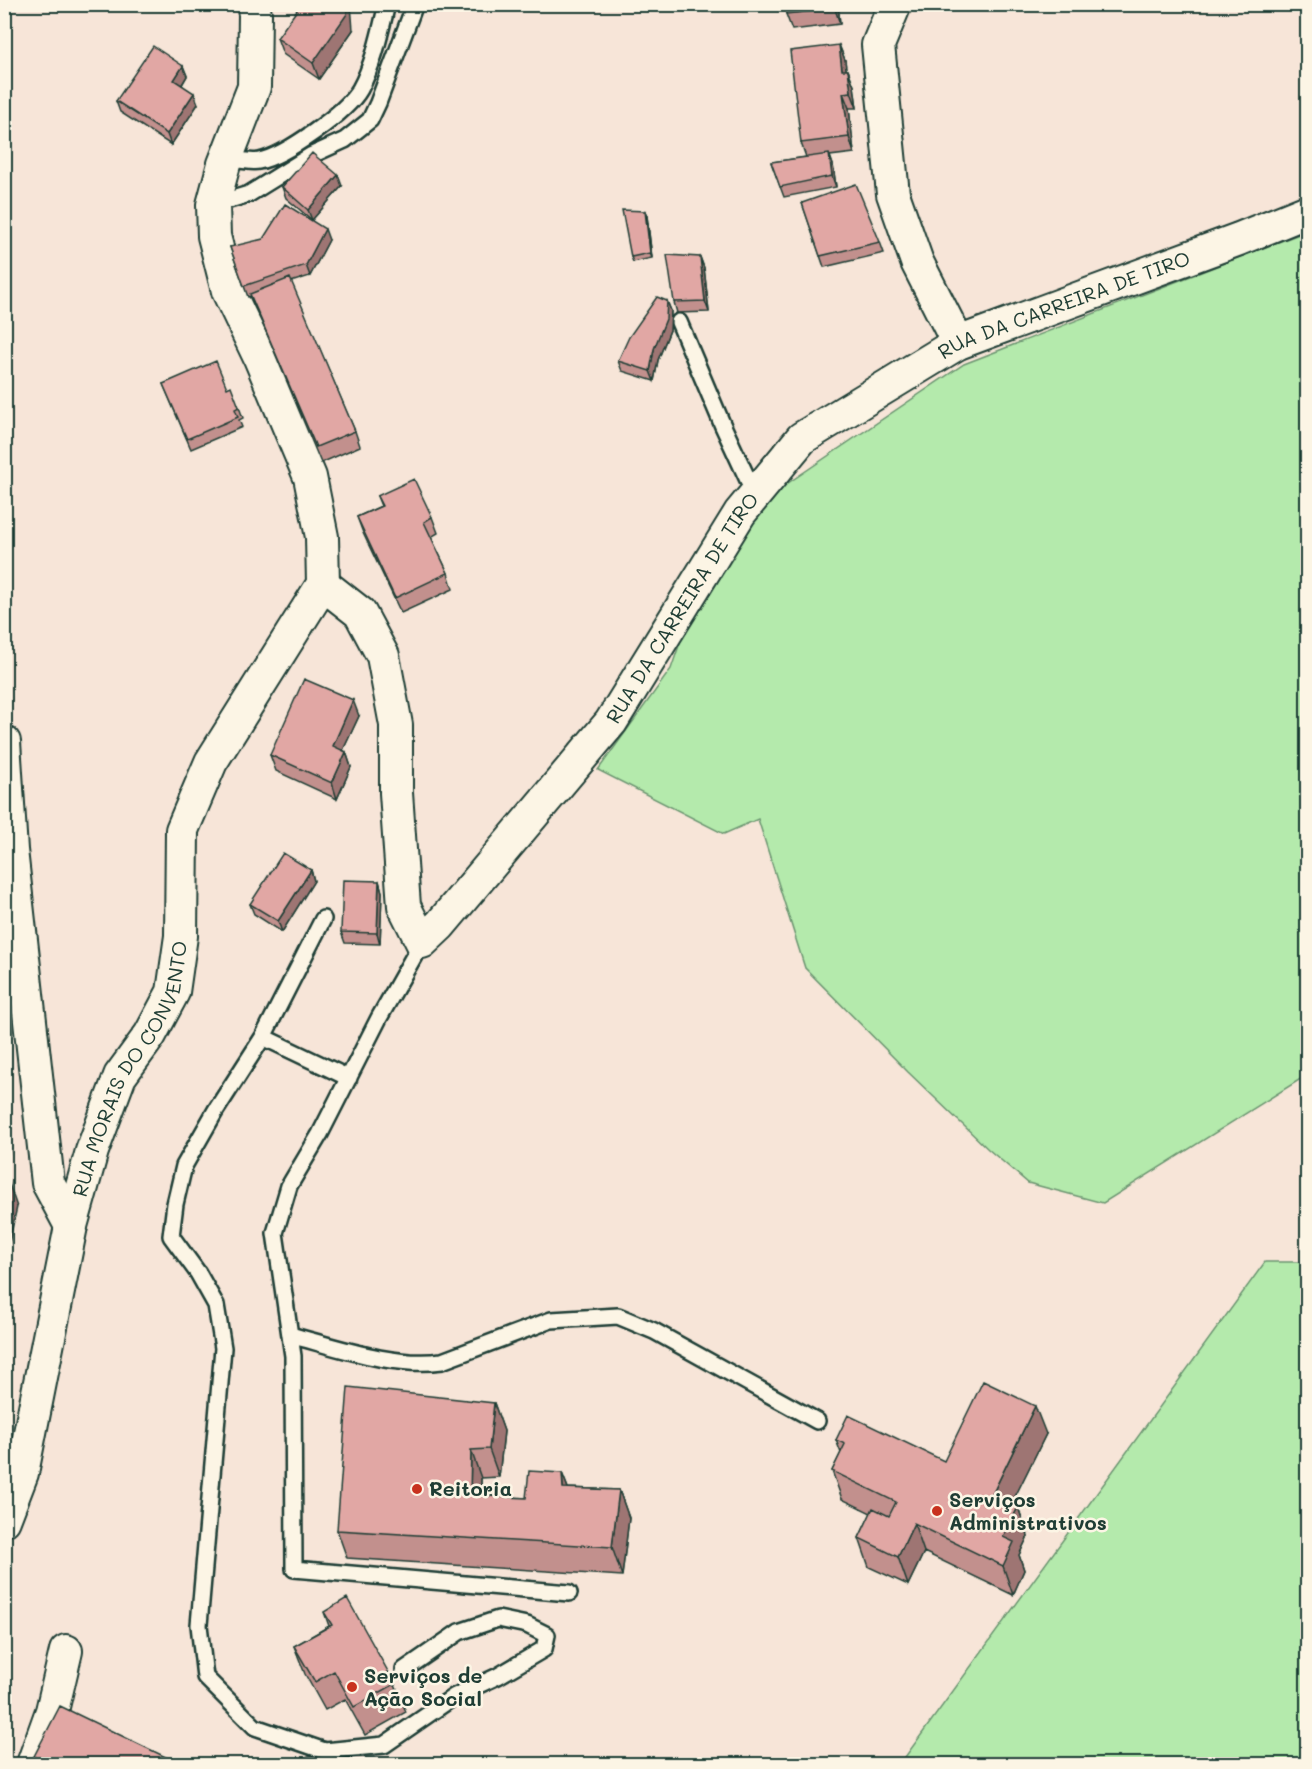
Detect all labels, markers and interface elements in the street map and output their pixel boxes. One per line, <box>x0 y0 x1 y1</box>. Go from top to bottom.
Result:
street label: RUA DA CARREIRA DE TIRO <box>933 244 1193 364</box>
street label: RUA DA CARREIRA DE TIRO <box>599 487 764 728</box>
street label: RUA MORAIS DO CONVENTO <box>66 939 192 1200</box>
place label: Reitoria <box>429 1475 512 1501</box>
marker: Reitoria <box>410 1482 424 1496</box>
place label: Serviços Administrativos <box>949 1486 1107 1535</box>
marker: Serviços Administrativos <box>930 1504 944 1518</box>
place label: Serviços de Ação Social <box>364 1662 482 1711</box>
marker: Serviços de Ação Social <box>345 1680 359 1694</box>

